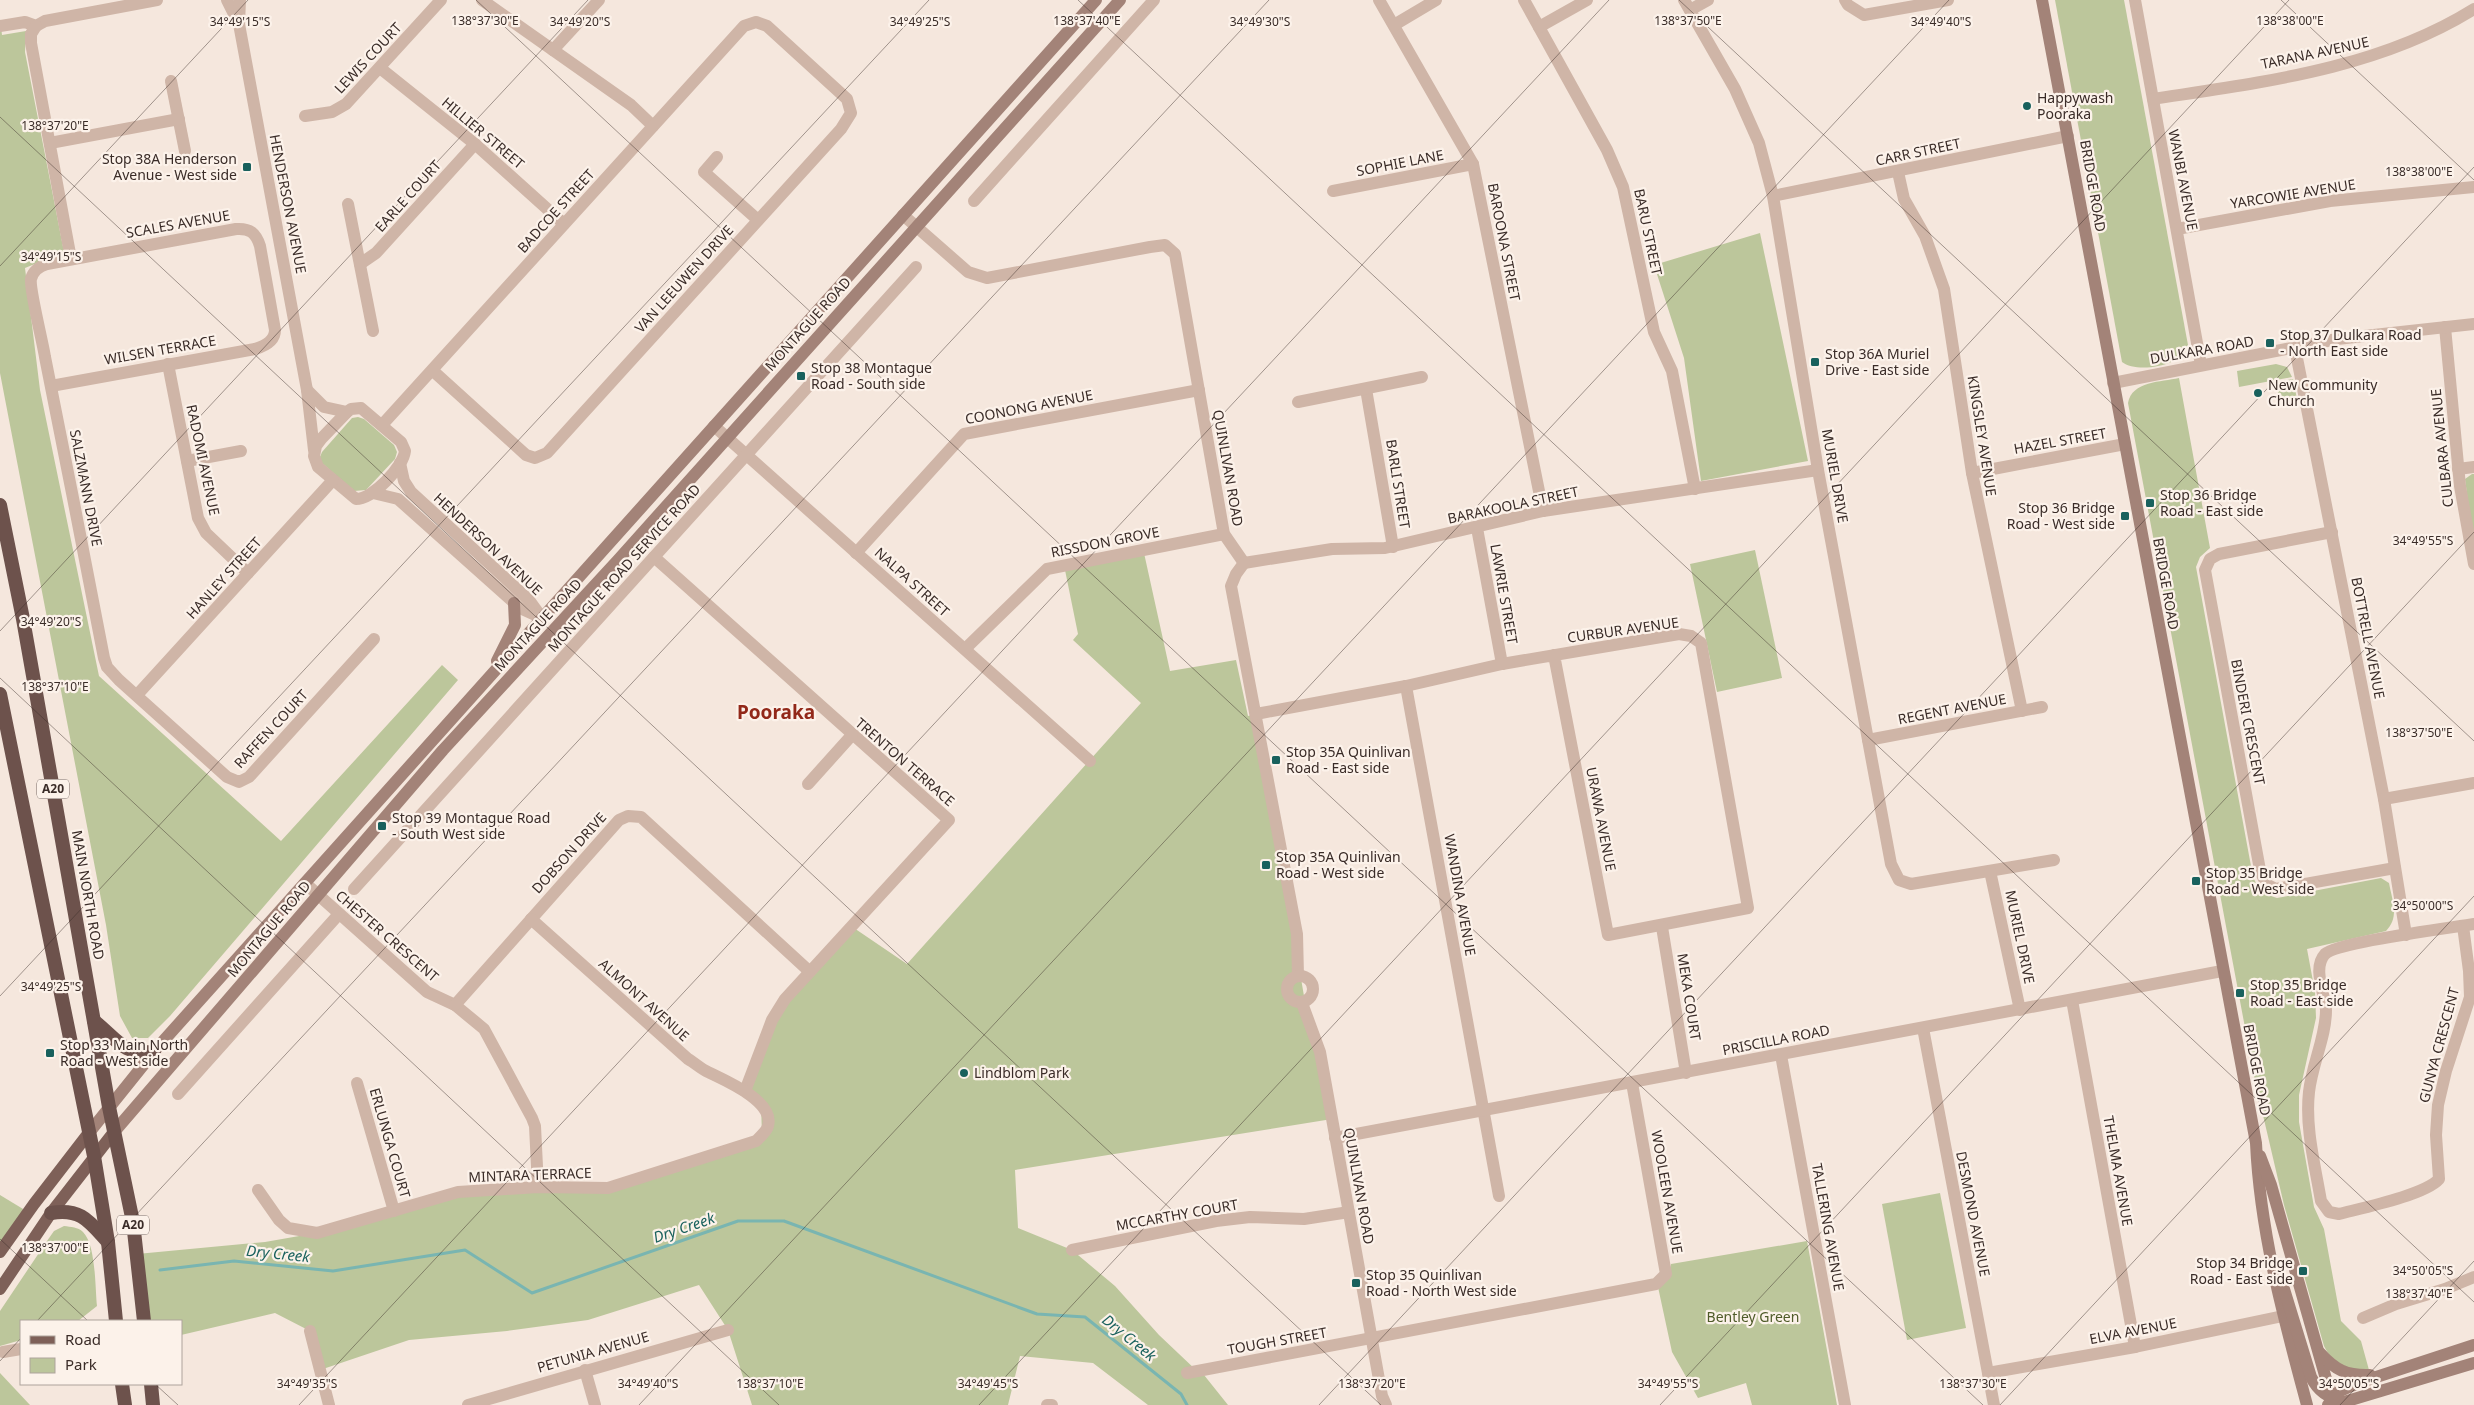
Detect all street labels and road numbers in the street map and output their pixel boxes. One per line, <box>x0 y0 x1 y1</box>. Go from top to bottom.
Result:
street label: LEWIS COURT <box>330 18 406 97</box>
street label: TARANA AVENUE <box>2259 32 2371 73</box>
street label: HILLIER STREET <box>438 92 529 173</box>
street label: WANBI AVENUE <box>2164 128 2203 232</box>
street label: HENDERSON AVENUE <box>266 133 311 275</box>
street label: CARR STREET <box>1874 133 1962 170</box>
street label: BRIDGE ROAD <box>2076 139 2111 233</box>
street label: SOPHIE LANE <box>1355 145 1445 180</box>
street label: EARLE COURT <box>370 156 445 236</box>
street label: BADCOE STREET <box>513 164 599 257</box>
street label: YARCOWIE AVENUE <box>2229 174 2357 213</box>
street label: BAROONA STREET <box>1484 181 1525 303</box>
street label: BARU STREET <box>1630 187 1667 277</box>
street label: SCALES AVENUE <box>124 205 231 242</box>
street label: VAN LEEUWEN DRIVE <box>630 221 737 337</box>
street label: MONTAGUE ROAD <box>760 273 855 375</box>
street label: WILSEN TERRACE <box>103 330 217 369</box>
street label: DULKARA ROAD <box>2148 331 2255 368</box>
street label: KINGSLEY AVENUE <box>1964 374 2001 498</box>
street label: COONONG AVENUE <box>963 385 1094 428</box>
street label: CULBARA AVENUE <box>2426 388 2457 508</box>
street label: RADOMI AVENUE <box>182 403 225 517</box>
street label: QUINLIVAN ROAD <box>1209 408 1248 528</box>
street label: HAZEL STREET <box>2012 423 2108 458</box>
street label: MURIEL DRIVE <box>1818 427 1853 524</box>
street label: SALZMANN DRIVE <box>66 428 107 548</box>
street label: BARLI STREET <box>1382 438 1415 530</box>
street label: MONTAGUE ROAD SERVICE ROAD <box>543 480 704 656</box>
street label: BARAKOOLA STREET <box>1446 481 1580 528</box>
street label: HENDERSON AVENUE <box>430 488 547 599</box>
street label: RISSDON GROVE <box>1049 522 1161 561</box>
street label: HANLEY STREET <box>182 532 266 623</box>
street label: BRIDGE ROAD <box>2149 537 2184 631</box>
street label: LAWRIE STREET <box>1486 542 1523 646</box>
street label: NALPA STREET <box>871 543 954 621</box>
street label: MONTAGUE ROAD <box>490 574 586 675</box>
street label: BOTTRELL AVENUE <box>2347 575 2390 700</box>
street label: CURBUR AVENUE <box>1566 612 1680 647</box>
street label: BINDERI CRESCENT <box>2227 657 2270 787</box>
street label: RAFFEN COURT <box>229 685 312 772</box>
street label: REGENT AVENUE <box>1896 689 2008 728</box>
street label: TRENTON TERRACE <box>852 713 959 810</box>
street label: URAWA AVENUE <box>1582 765 1621 873</box>
road number: A20 <box>37 780 69 799</box>
street label: DOBSON DRIVE <box>527 808 610 897</box>
street label: MAIN NORTH ROAD <box>68 829 109 961</box>
street label: WANDINA AVENUE <box>1440 832 1481 957</box>
street label: MONTAGUE ROAD <box>223 877 315 981</box>
street label: CHESTER CRESCENT <box>332 886 443 986</box>
street label: MURIEL DRIVE <box>2001 888 2040 985</box>
street label: MEKA COURT <box>1673 952 1706 1042</box>
street label: ALMONT AVENUE <box>595 954 694 1045</box>
street label: GUNYA CRESCENT <box>2414 985 2463 1105</box>
street label: PRISCILLA ROAD <box>1721 1020 1831 1059</box>
street label: BRIDGE ROAD <box>2239 1022 2276 1117</box>
street label: ERLUNGA COURT <box>366 1086 415 1200</box>
street label: THELMA AVENUE <box>2099 1114 2138 1228</box>
street label: QUINLIVAN ROAD <box>1340 1126 1379 1246</box>
street label: WOOLEEN AVENUE <box>1647 1129 1688 1255</box>
street label: DESMOND AVENUE <box>1952 1150 1995 1278</box>
street label: TALLERING AVENUE <box>1808 1162 1849 1292</box>
street label: MINTARA TERRACE <box>468 1163 592 1186</box>
street label: MCCARTHY COURT <box>1114 1194 1240 1235</box>
road number: A20 <box>117 1216 149 1234</box>
street label: ELVA AVENUE <box>2088 1313 2178 1348</box>
street label: TOUGH STREET <box>1226 1322 1328 1359</box>
street label: PETUNIA AVENUE <box>535 1326 651 1377</box>

